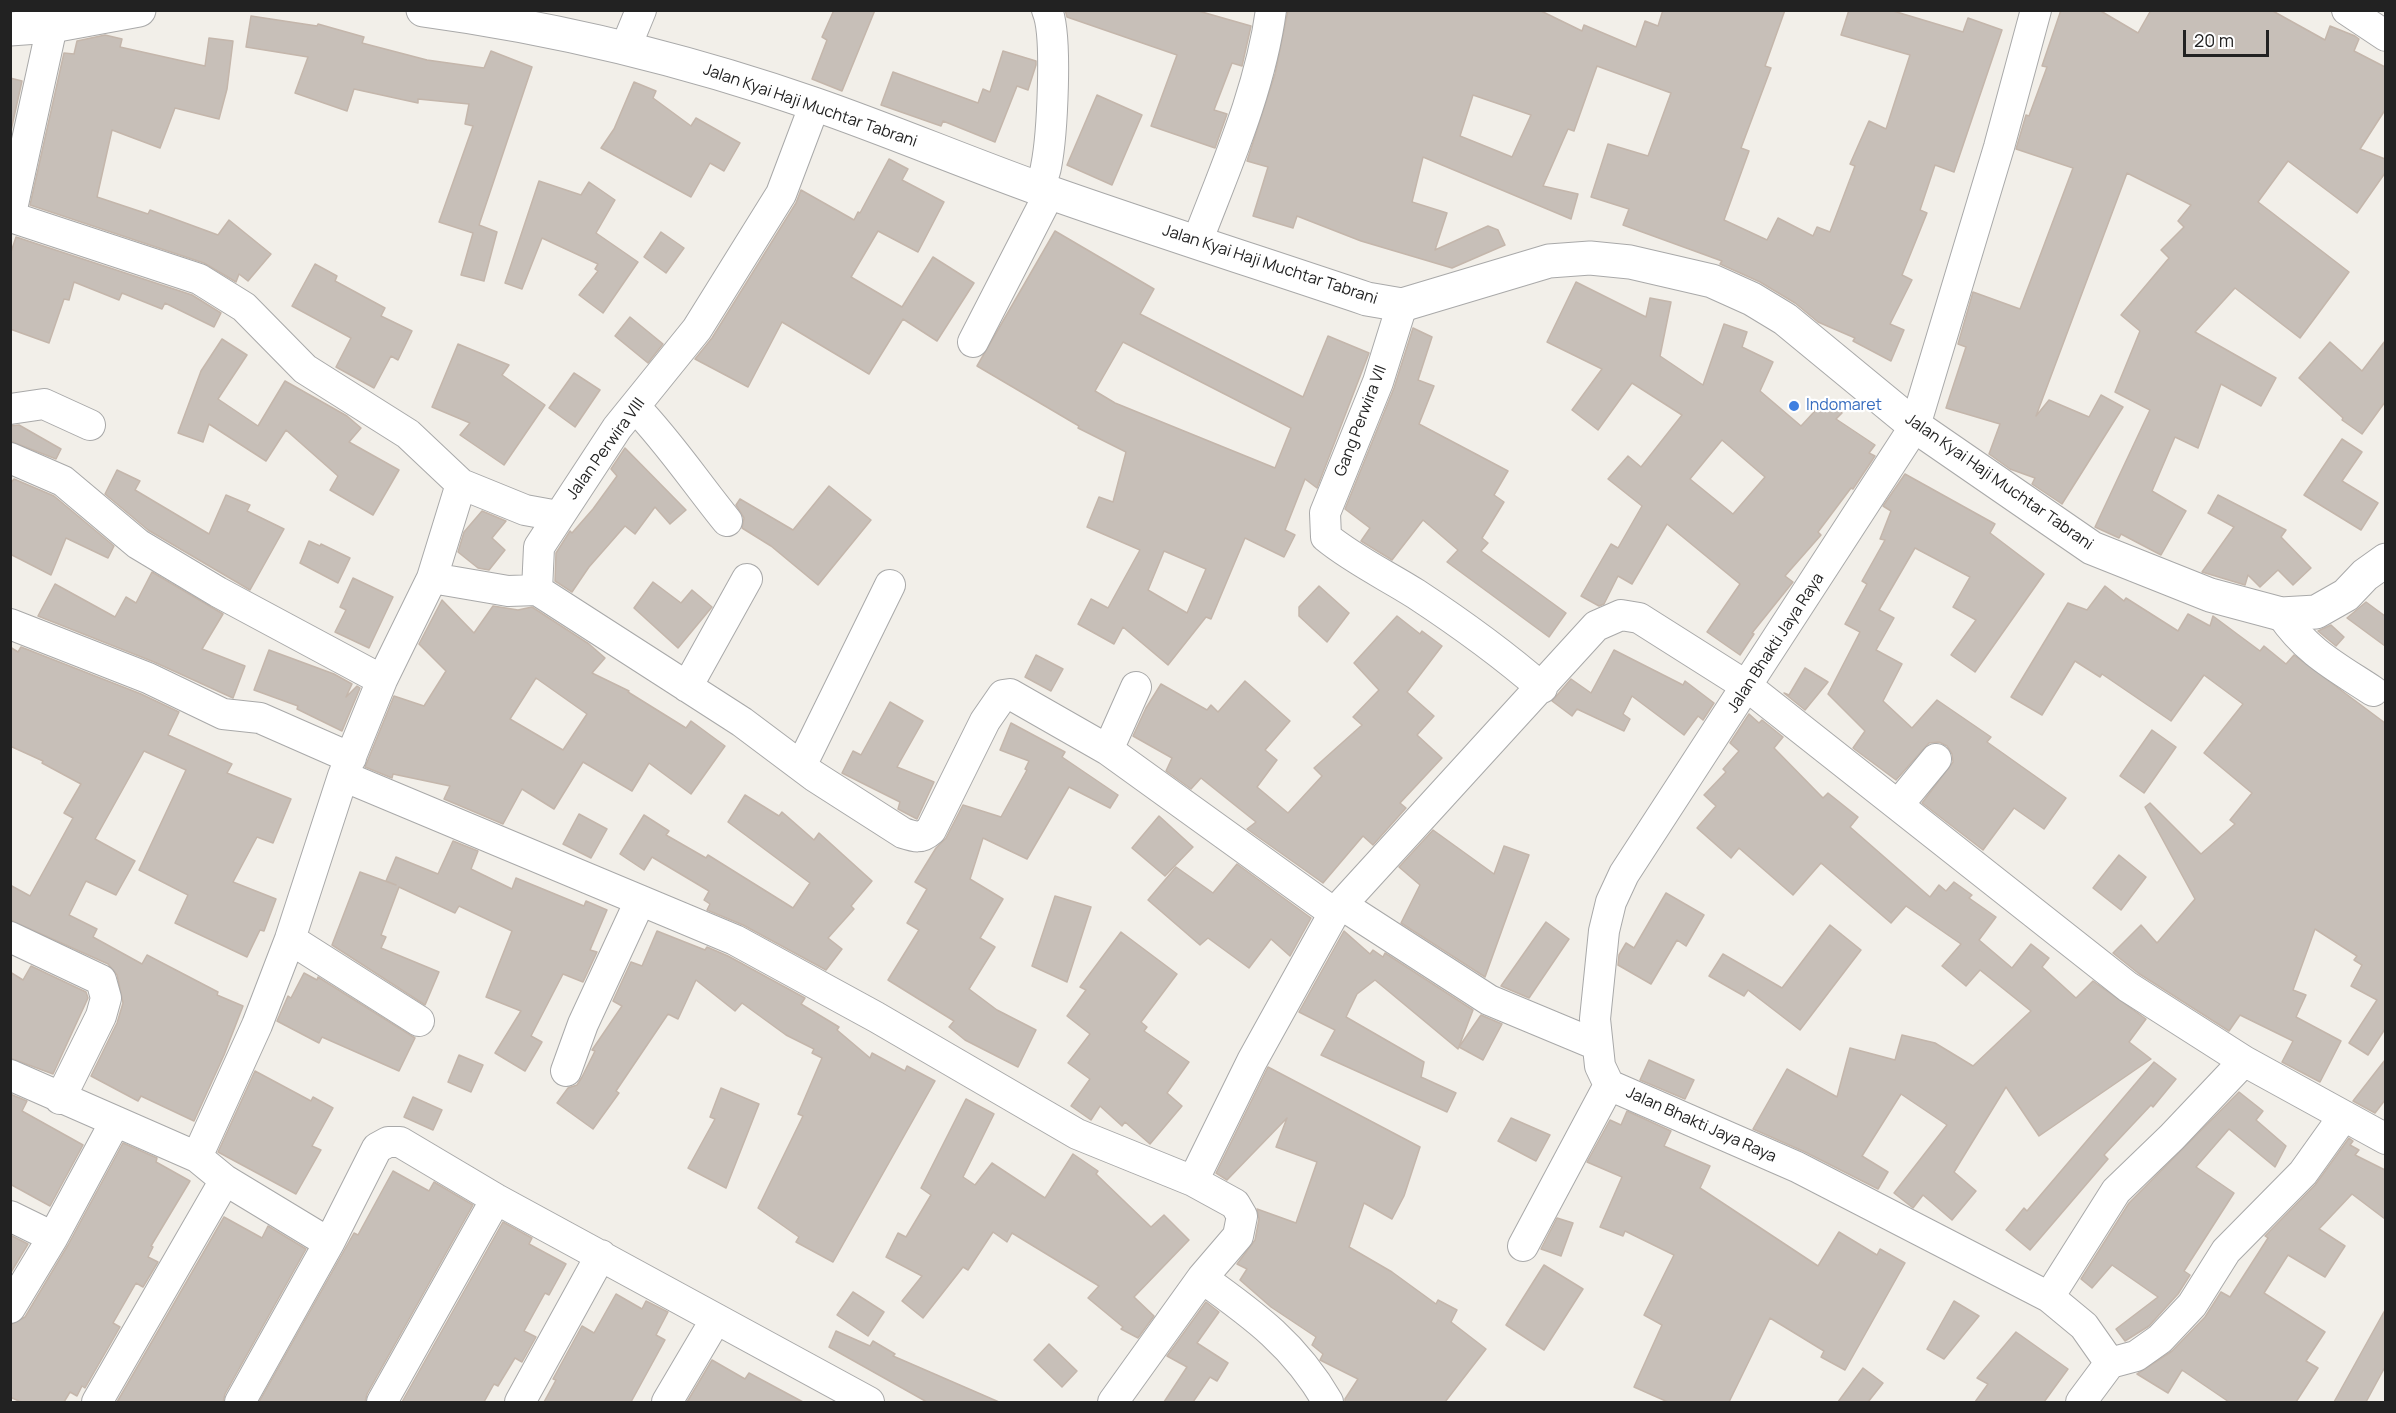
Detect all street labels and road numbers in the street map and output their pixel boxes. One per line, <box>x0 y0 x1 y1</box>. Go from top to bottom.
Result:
street label: Jalan Kyai Haji Muchtar Tabrani <box>700 60 920 152</box>
street label: Jalan Kyai Haji Muchtar Tabrani <box>1160 221 1380 309</box>
street label: Gang Perwira VII <box>1331 363 1391 479</box>
street label: Jalan Perwira VIII <box>563 395 649 503</box>
street label: Jalan Kyai Haji Muchtar Tabrani <box>1901 410 2097 554</box>
street label: Jalan Bhakti Jaya Raya <box>1724 570 1828 716</box>
street label: Jalan Bhakti Jaya Raya <box>1623 1083 1779 1167</box>

